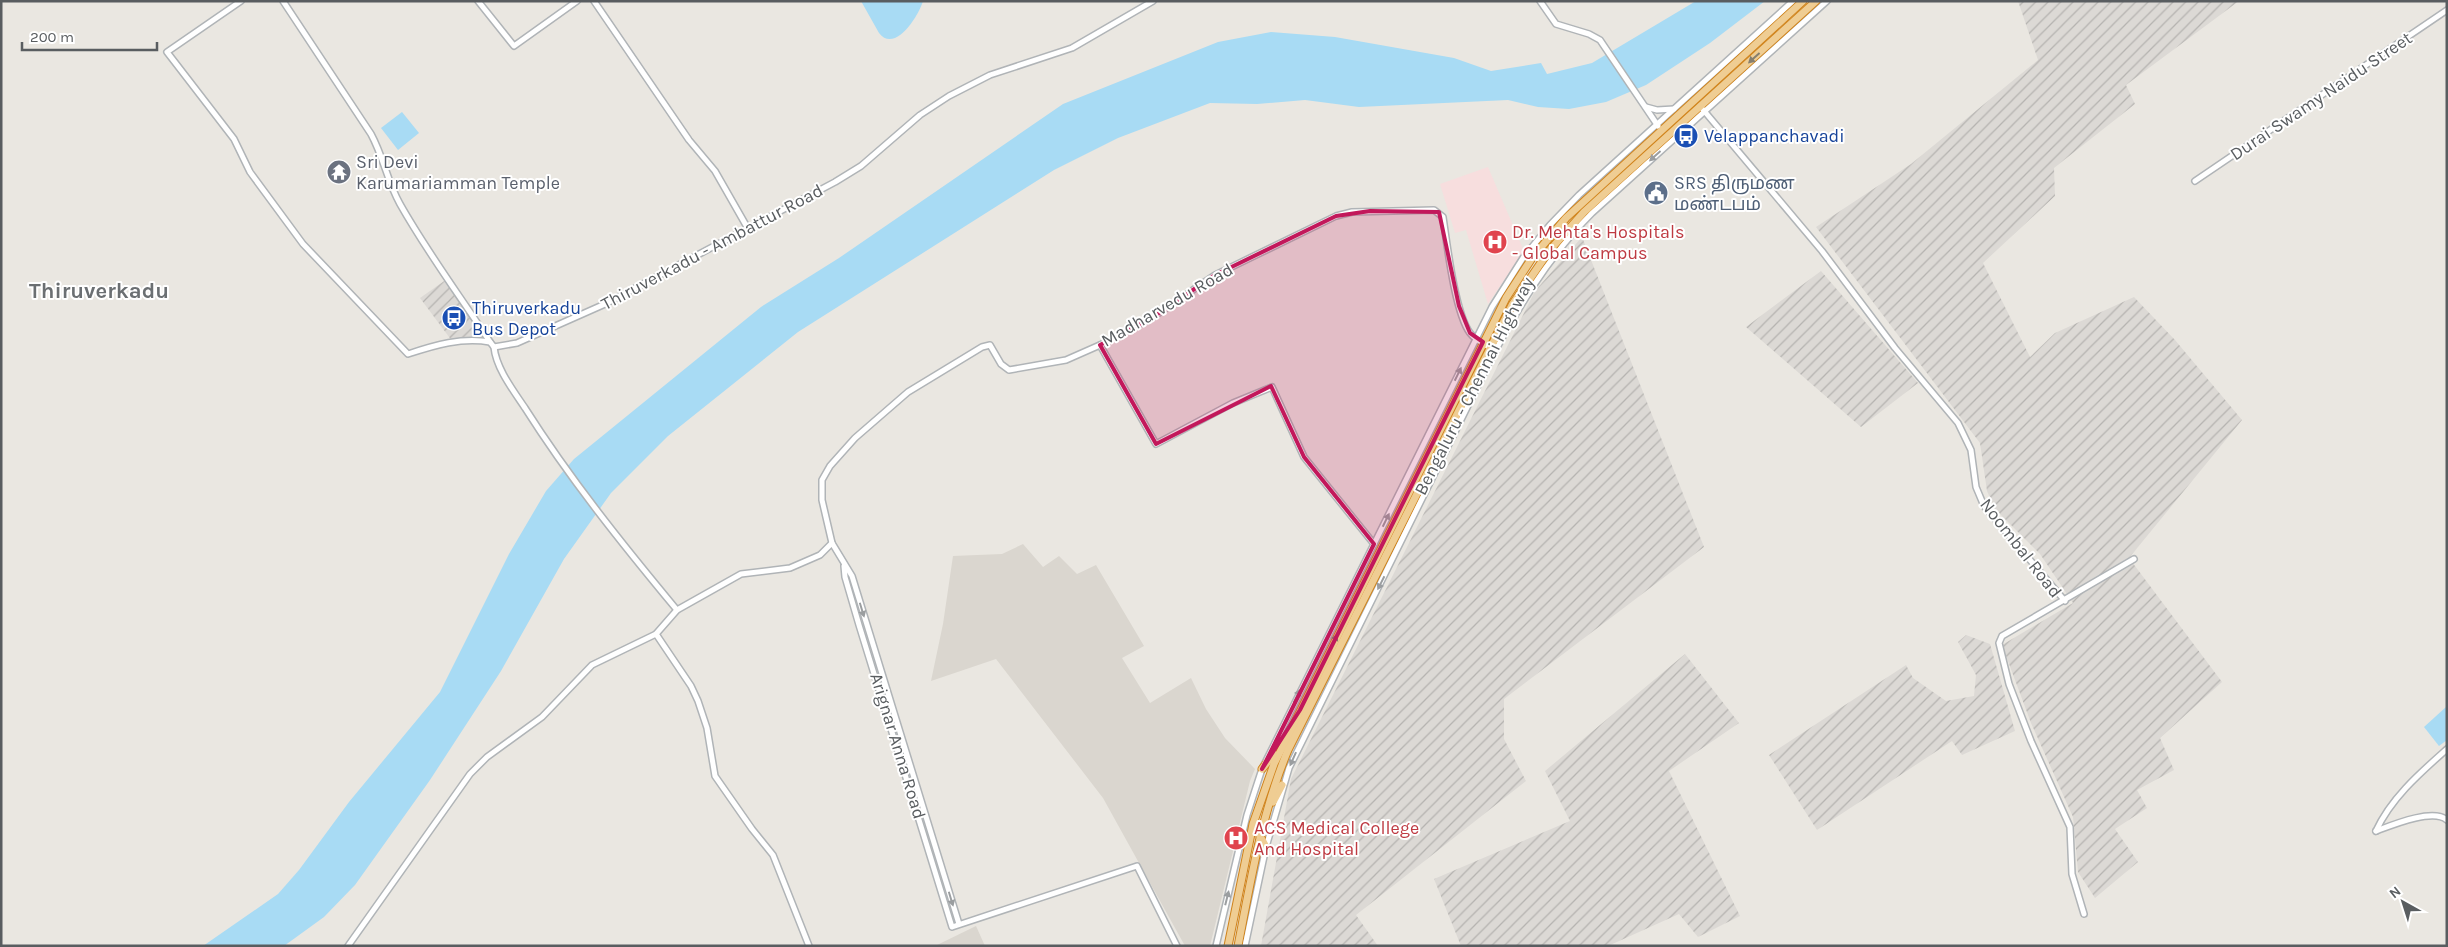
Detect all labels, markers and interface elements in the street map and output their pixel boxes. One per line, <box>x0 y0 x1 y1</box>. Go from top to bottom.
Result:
scale bar <box>22 20 158 52</box>
street label: Durai Swamy Naidu Street <box>2226 27 2416 165</box>
text: 200 m <box>30 28 74 46</box>
one-way arrow <box>1749 52 1761 64</box>
bus stop icon: Velappanchavadi <box>1673 123 1699 149</box>
place label: Velappanchavadi <box>1704 125 1845 147</box>
one-way arrow <box>1649 150 1661 161</box>
place label: Sri Devi Karumariamman Temple <box>356 151 560 194</box>
temple icon: Sri Devi Karumariamman Temple <box>326 159 352 185</box>
place label: SRS திருமண மண்டபம் <box>1674 172 1795 215</box>
street label: Thiruverkadu - Ambattur Road <box>597 179 827 315</box>
public building icon: SRS திருமண மண்டபம் <box>1643 180 1669 206</box>
place label: Dr. Mehta's Hospitals - Global Campus <box>1512 221 1684 264</box>
hospital icon: Dr. Mehta's Hospitals - Global Campus <box>1482 229 1508 255</box>
street label: Madharvedu Road <box>1097 258 1237 352</box>
street label: Bengaluru - Chennai Highway <box>1409 273 1539 499</box>
district label: Thiruverkadu <box>29 278 169 304</box>
place label: Thiruverkadu Bus Depot <box>472 297 581 340</box>
bus stop icon: Thiruverkadu Bus Depot <box>441 305 467 331</box>
one-way arrow <box>1454 367 1462 381</box>
street label: Noombal Road <box>1975 494 2067 602</box>
one-way arrow <box>1382 513 1390 527</box>
one-way arrow <box>1377 575 1385 590</box>
one-way arrow <box>859 603 867 618</box>
one-way arrow <box>1330 634 1338 648</box>
street label: Arignar Anna Road <box>865 670 931 822</box>
one-way arrow <box>1293 689 1301 703</box>
one-way arrow <box>1288 752 1296 766</box>
place label: ACS Medical College And Hospital <box>1254 817 1419 860</box>
hospital icon: ACS Medical College And Hospital <box>1223 825 1249 851</box>
north arrow <box>2378 877 2428 927</box>
text: N <box>2386 883 2404 902</box>
one-way arrow <box>1223 891 1231 906</box>
one-way arrow <box>948 892 956 907</box>

